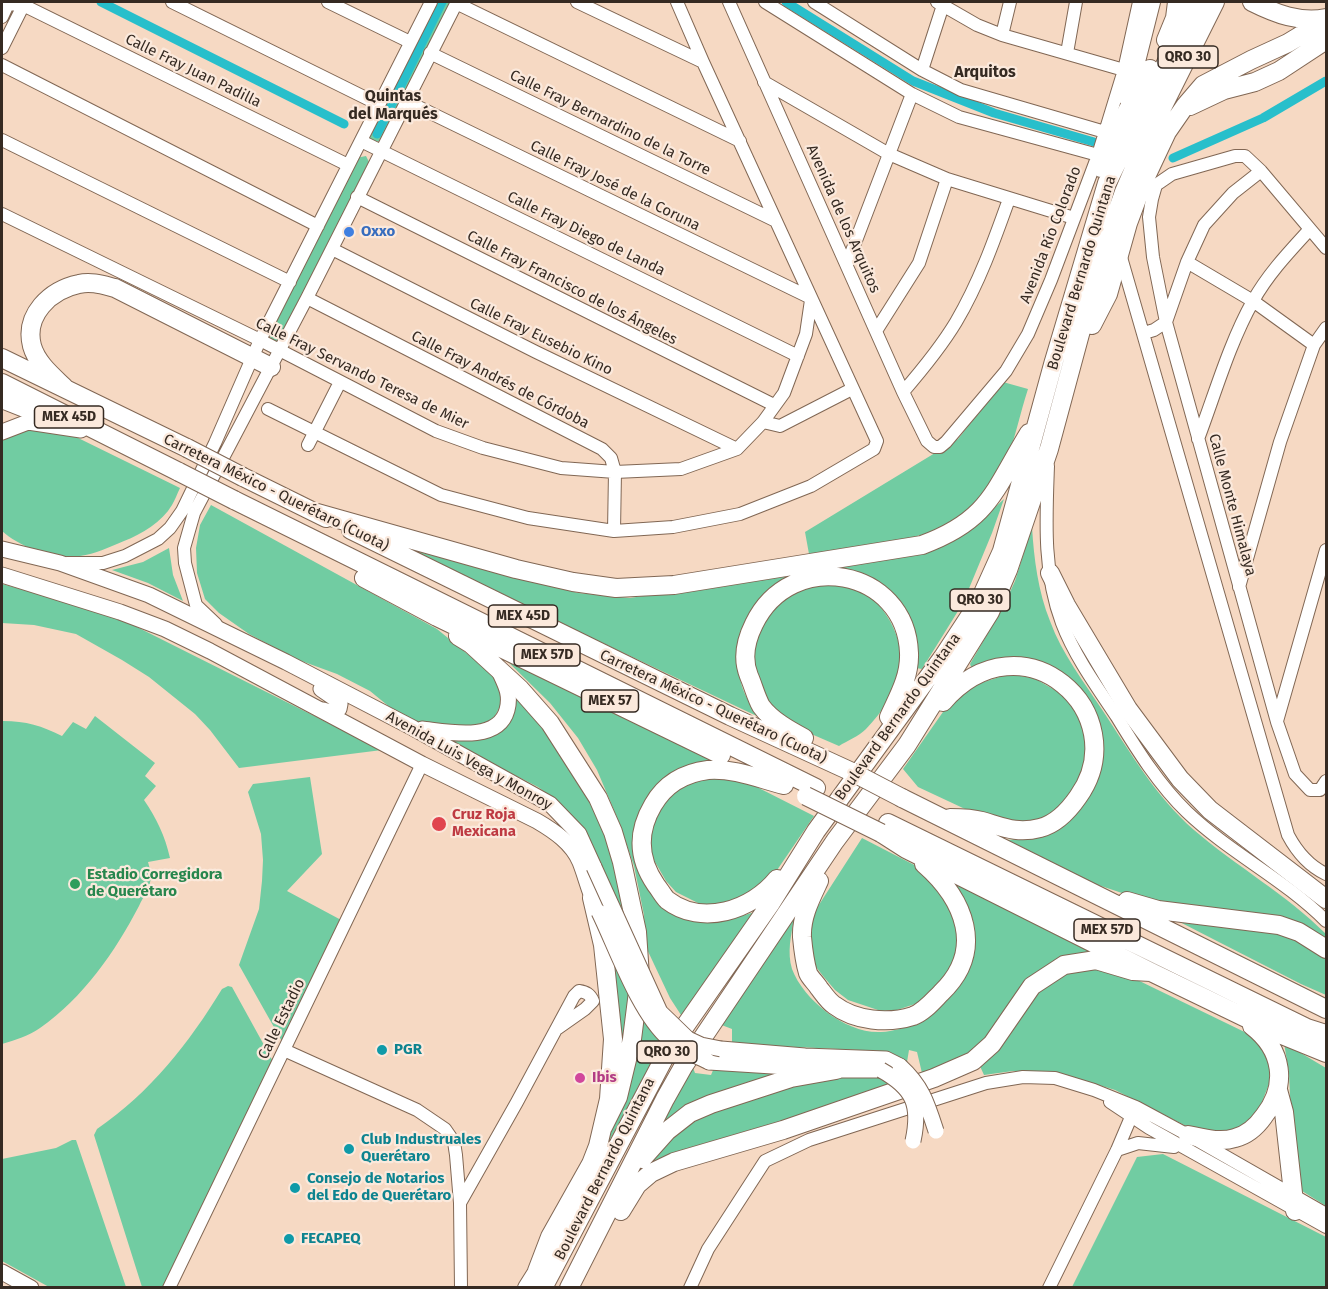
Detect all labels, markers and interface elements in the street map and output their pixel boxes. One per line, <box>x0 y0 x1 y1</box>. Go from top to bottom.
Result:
street label: Calle Fray Juan Padilla <box>122 30 264 112</box>
road number: QRO 30 <box>1158 46 1218 68</box>
district label: Arquitos <box>954 63 1016 83</box>
street label: Calle Fray Bernardino de la Torre <box>507 66 713 180</box>
district label: Quintas del Marqués <box>348 87 438 125</box>
street label: Calle Fray José de la Coruna <box>527 137 703 235</box>
street label: Avenida de los Arquitos <box>802 142 884 296</box>
street label: Avenida Río Colorado <box>1017 164 1085 306</box>
street label: Boulevard Bernardo Quintana <box>1044 174 1120 372</box>
street label: Calle Fray Diego de Landa <box>504 188 668 280</box>
place label: Oxxo <box>361 223 395 241</box>
marker: Oxxo <box>342 225 356 239</box>
street label: Calle Fray Francisco de los Ángeles <box>464 227 680 349</box>
street label: Calle Fray Eusebio Kino <box>467 295 615 379</box>
street label: Calle Fray Servando Teresa de Mier <box>252 314 472 434</box>
street label: Calle Fray Andrés de Córdoba <box>408 327 592 433</box>
road number: MEX 45D <box>34 406 104 428</box>
street label: Carretera México - Querétaro (Cuota) <box>160 430 392 556</box>
street label: Calle Monte Himalaya <box>1204 432 1260 578</box>
road number: QRO 30 <box>950 589 1010 611</box>
road number: MEX 45D <box>488 605 558 627</box>
street label: Boulevard Bernardo Quintana <box>831 630 965 804</box>
road number: MEX 57D <box>514 644 580 666</box>
street label: Carretera México - Querétaro (Cuota) <box>597 646 829 768</box>
road number: MEX 57 <box>582 690 638 712</box>
street label: Avenida Luis Vega y Monroy <box>383 708 555 814</box>
place label: Cruz Roja Mexicana <box>452 806 516 841</box>
marker: Cruz Roja Mexicana <box>430 815 448 833</box>
place label: Estadio Corregidora de Querétaro <box>87 866 222 901</box>
marker: Estadio Corregidora de Querétaro <box>68 877 82 891</box>
road number: MEX 57D <box>1074 919 1140 941</box>
street label: Calle Estadio <box>255 976 309 1062</box>
place label: PGR <box>394 1041 422 1059</box>
road number: QRO 30 <box>637 1041 697 1063</box>
marker: PGR <box>375 1043 389 1057</box>
place label: Ibis <box>592 1069 617 1087</box>
marker: Ibis <box>573 1071 587 1085</box>
street label: Boulevard Bernardo Quintana <box>551 1075 659 1263</box>
place label: Club Industruales Querétaro <box>361 1131 481 1166</box>
marker: Club Industruales Querétaro <box>342 1142 356 1156</box>
place label: Consejo de Notarios del Edo de Querétaro <box>307 1170 451 1205</box>
marker: Consejo de Notarios del Edo de Querétaro <box>288 1181 302 1195</box>
place label: FECAPEQ <box>301 1230 360 1248</box>
marker: FECAPEQ <box>282 1232 296 1246</box>

